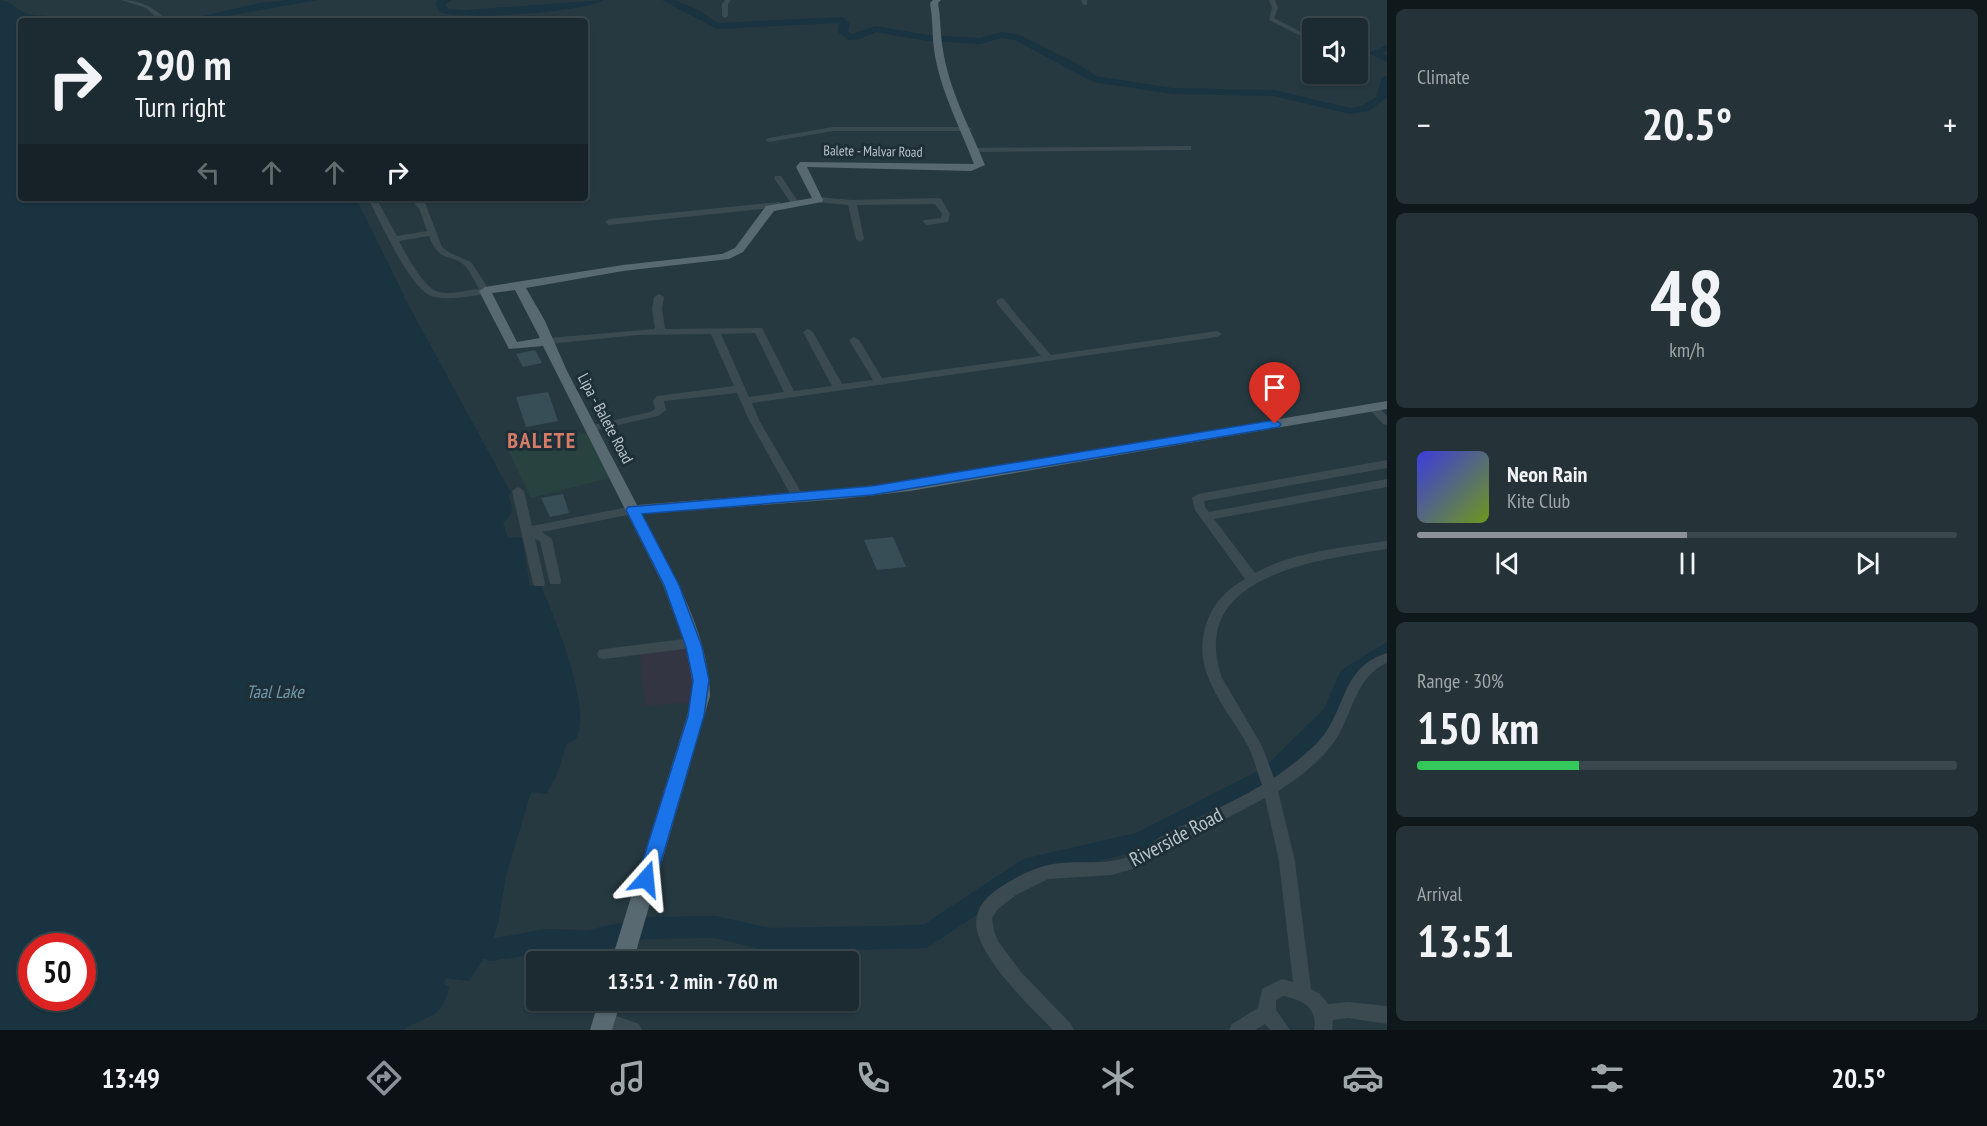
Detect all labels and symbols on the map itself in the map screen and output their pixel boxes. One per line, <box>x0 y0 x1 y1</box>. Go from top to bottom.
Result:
street label: Balete - Malvar Road <box>823 141 923 161</box>
pin <box>1249 362 1300 424</box>
street label: Lipa - Balete Road <box>574 369 638 467</box>
district label: BALETE <box>507 426 577 454</box>
water label: Taal Lake <box>246 680 305 703</box>
street label: Riverside Road <box>1125 802 1227 872</box>
position arrow <box>614 847 678 911</box>
speed limit sign: 50 <box>18 933 96 1011</box>

